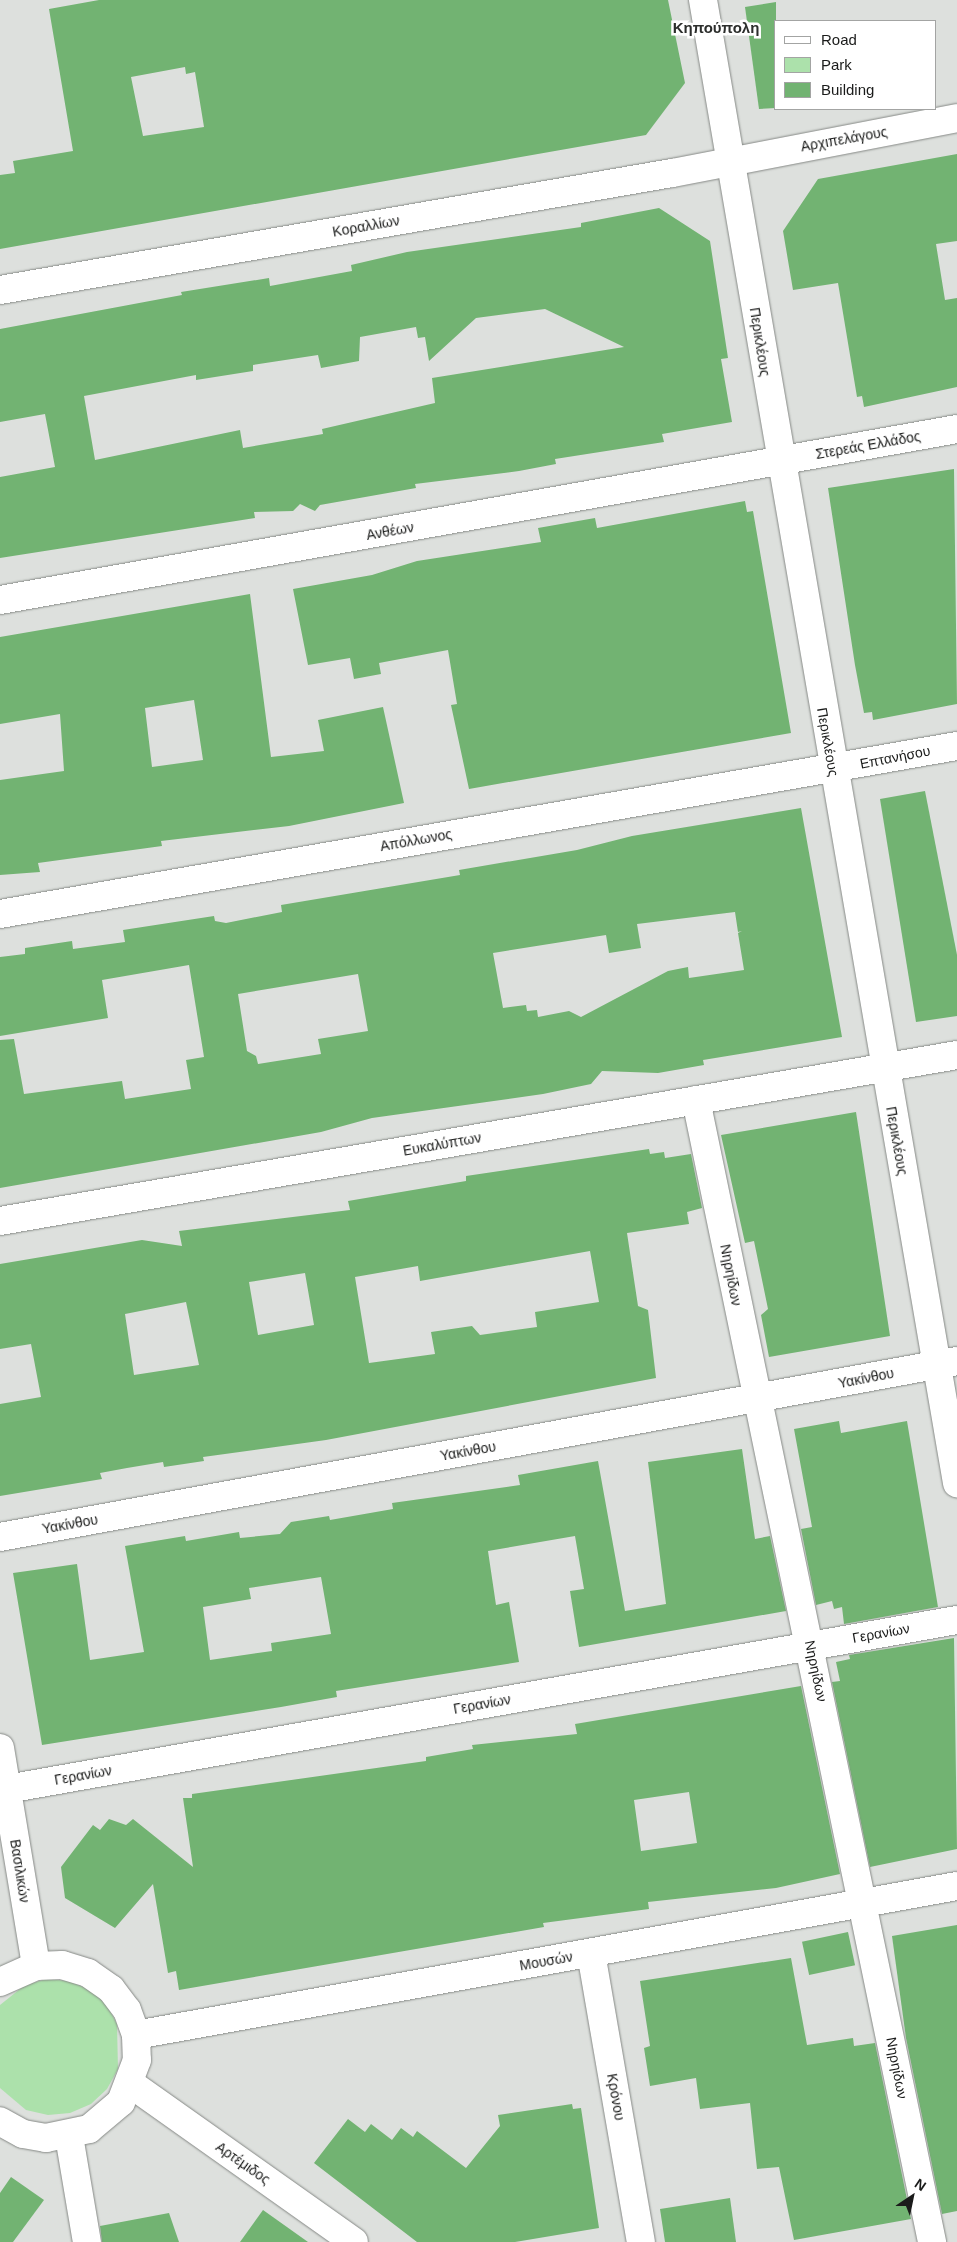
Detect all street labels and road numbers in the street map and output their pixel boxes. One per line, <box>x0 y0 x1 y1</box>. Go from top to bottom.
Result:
street label: Αρχιπελάγους <box>799 123 889 155</box>
street label: Κοραλλίων <box>331 212 401 240</box>
street label: Περικλέους <box>746 306 774 378</box>
street label: Στερεάς Ελλάδος <box>814 428 922 462</box>
street label: Ανθέων <box>365 519 415 543</box>
street label: Περικλέους <box>814 706 842 778</box>
street label: Επτανήσου <box>858 742 932 772</box>
street label: Απόλλωνος <box>379 825 453 855</box>
street label: Περικλέους <box>883 1105 911 1177</box>
street label: Ευκαλύπτων <box>402 1129 482 1159</box>
street label: Νηρηίδων <box>717 1243 745 1307</box>
street label: Υακίνθου <box>837 1364 895 1392</box>
street label: Υακίνθου <box>439 1438 497 1464</box>
street label: Υακίνθου <box>41 1511 99 1537</box>
street label: Γερανίων <box>851 1620 911 1646</box>
street label: Νηρηίδων <box>801 1639 831 1703</box>
street label: Γερανίων <box>452 1691 512 1717</box>
street label: Γερανίων <box>53 1762 113 1788</box>
street label: Βασιλικών <box>7 1838 33 1904</box>
street label: Μουσών <box>518 1948 574 1974</box>
street label: Νηρηίδων <box>883 2036 911 2100</box>
street label: Κρόνου <box>604 2072 628 2122</box>
street label: Αρτέμιδος <box>213 2138 273 2188</box>

